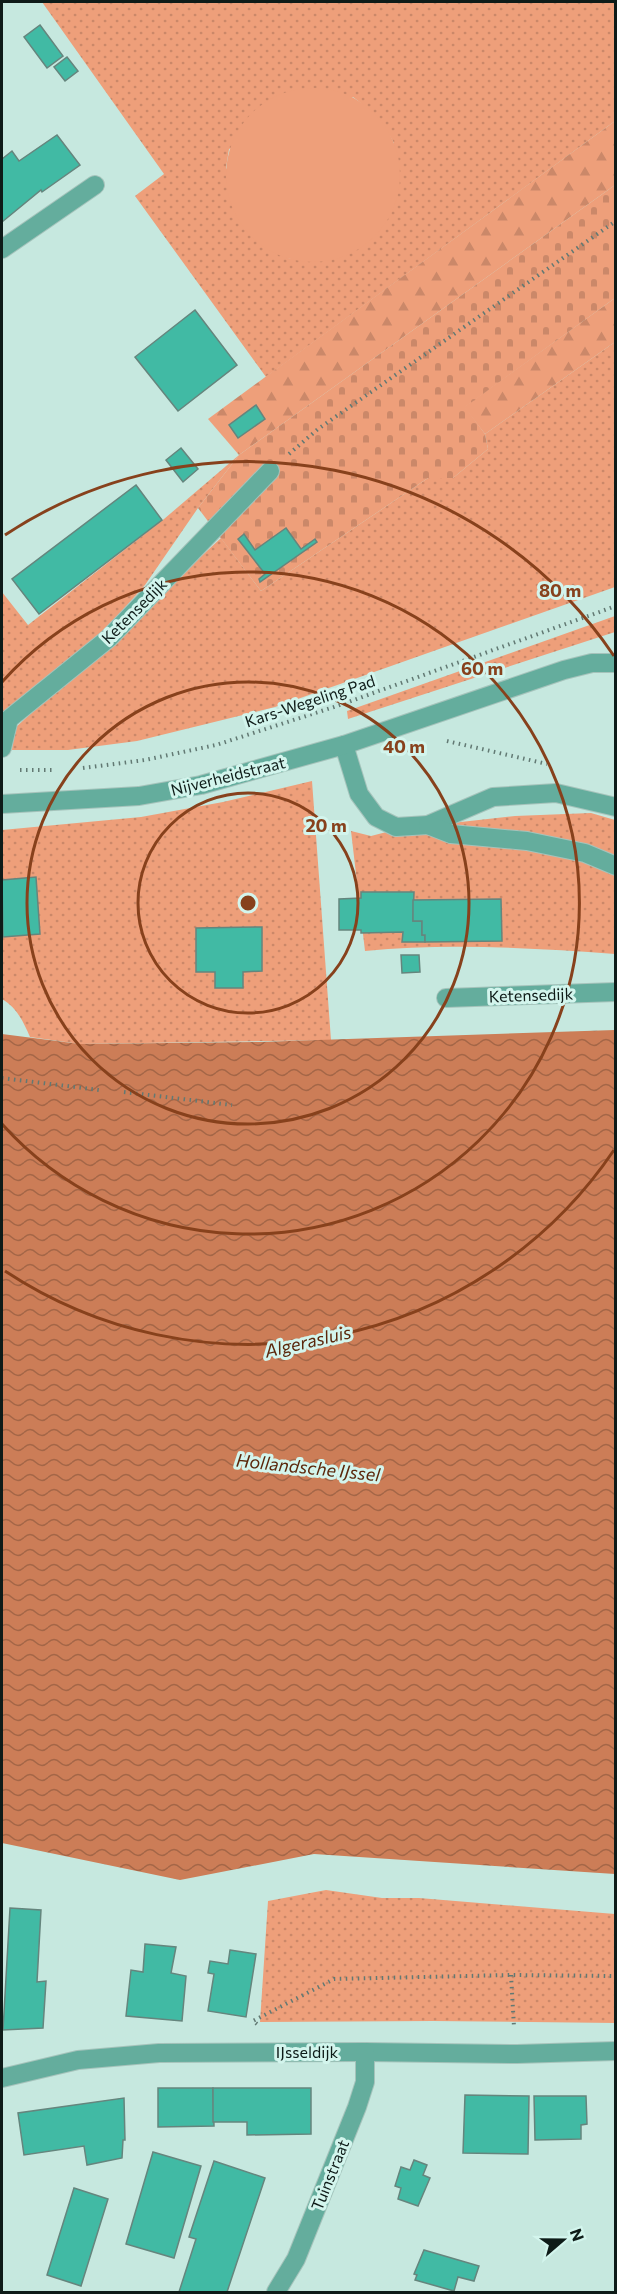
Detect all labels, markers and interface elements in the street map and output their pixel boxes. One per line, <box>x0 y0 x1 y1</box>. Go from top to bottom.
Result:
street label: Ketensedijk <box>97 574 170 647</box>
text: 80 m <box>539 579 581 601</box>
text: 60 m <box>461 657 503 679</box>
street label: Kars-Wegeling Pad <box>242 671 377 731</box>
text: 40 m <box>383 735 425 757</box>
street label: Nijverheidstraat <box>169 752 288 799</box>
text: 20 m <box>305 814 347 836</box>
centre of rings <box>238 893 258 913</box>
street label: Ketensedijk <box>488 984 574 1005</box>
water label: Algerasluis <box>261 1320 353 1362</box>
water label: Hollandsche IJssel <box>235 1449 382 1486</box>
street label: IJsseldijk <box>276 2042 338 2061</box>
street label: Tuinstraat <box>307 2136 352 2213</box>
north arrow <box>533 2210 593 2270</box>
text: N <box>567 2226 589 2244</box>

